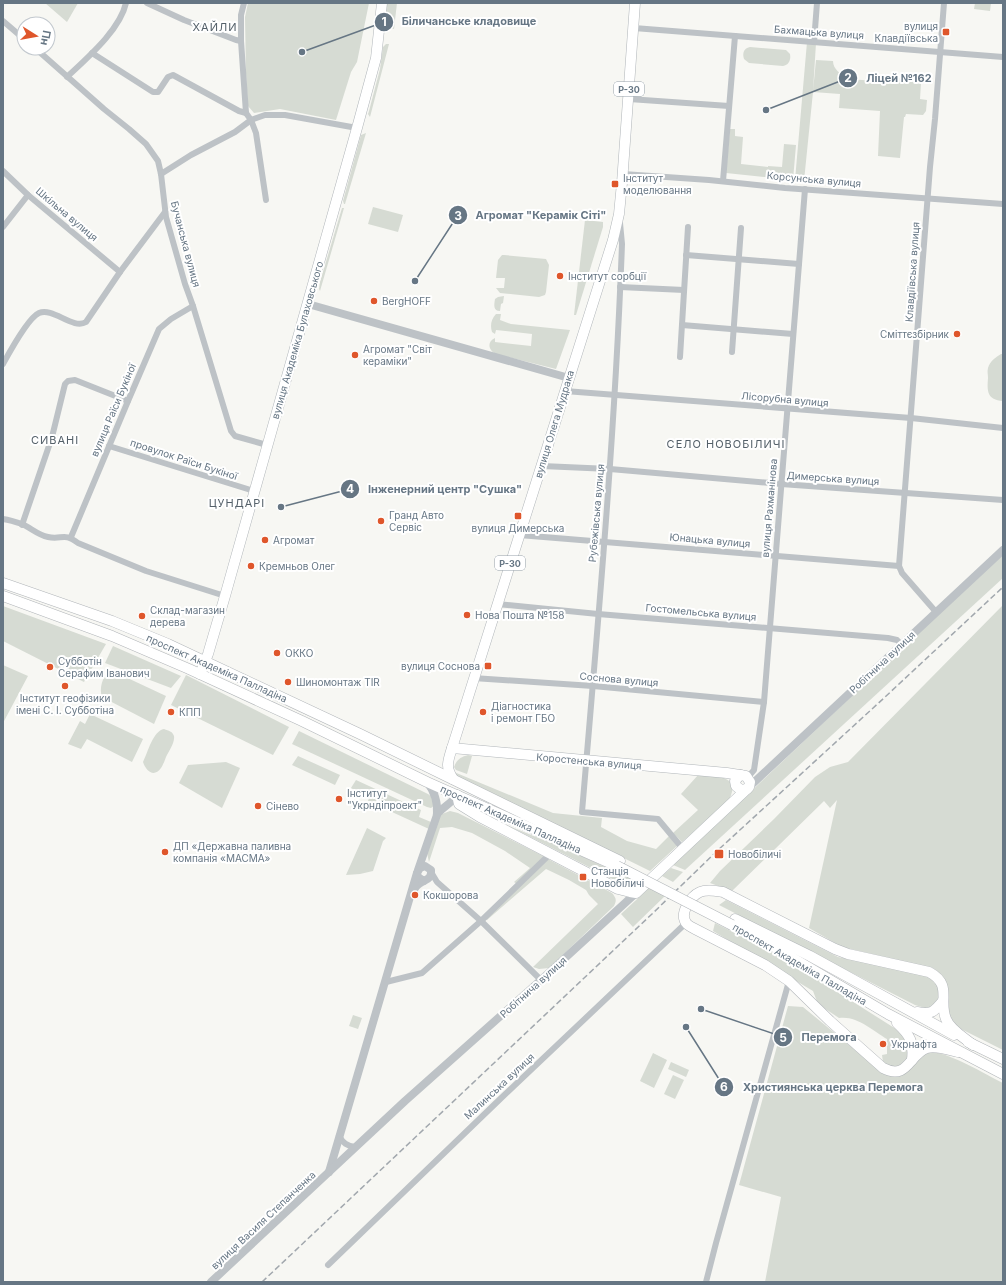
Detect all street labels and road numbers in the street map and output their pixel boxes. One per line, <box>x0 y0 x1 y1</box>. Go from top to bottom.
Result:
street label: Бахмацька вулиця <box>774 23 864 41</box>
road number: Р-30 <box>614 82 644 96</box>
street label: Корсунська вулиця <box>766 169 862 189</box>
street label: Шкільна вулиця <box>34 185 100 243</box>
street label: Бучанська вулиця <box>169 200 203 288</box>
street label: Клавдіївська вулиця <box>903 222 921 322</box>
street label: вулиця Академіка Булаховського <box>269 260 325 420</box>
street label: вулиця Раїси Букіної <box>88 361 138 458</box>
street label: вулиця Олега Мудрака <box>532 369 576 479</box>
street label: Лісорубна вулиця <box>741 389 829 409</box>
street label: провулок Раїси Букіної <box>129 436 240 482</box>
street label: вулиця Рахманінова <box>759 458 779 558</box>
street label: Рубежівська вулиця <box>586 463 606 563</box>
street label: Димерська вулиця <box>786 469 880 487</box>
street label: Юнацька вулиця <box>669 530 751 550</box>
road number: Р-30 <box>495 556 525 570</box>
street label: Гостомельська вулиця <box>645 601 757 623</box>
street label: Робітнича вулиця <box>847 628 917 696</box>
street label: проспект Академіка Палладіна <box>145 631 289 705</box>
street label: Соснова вулиця <box>579 670 659 688</box>
street label: Коростенська вулиця <box>536 750 642 772</box>
street label: проспект Академіка Палладіна <box>439 782 583 856</box>
street label: проспект Академіка Палладіна <box>731 921 869 1007</box>
street label: Робітнича вулиця <box>497 954 569 1020</box>
street label: Малинська вулиця <box>461 1050 537 1122</box>
street label: вулиця Василя Степанченка <box>208 1168 318 1272</box>

